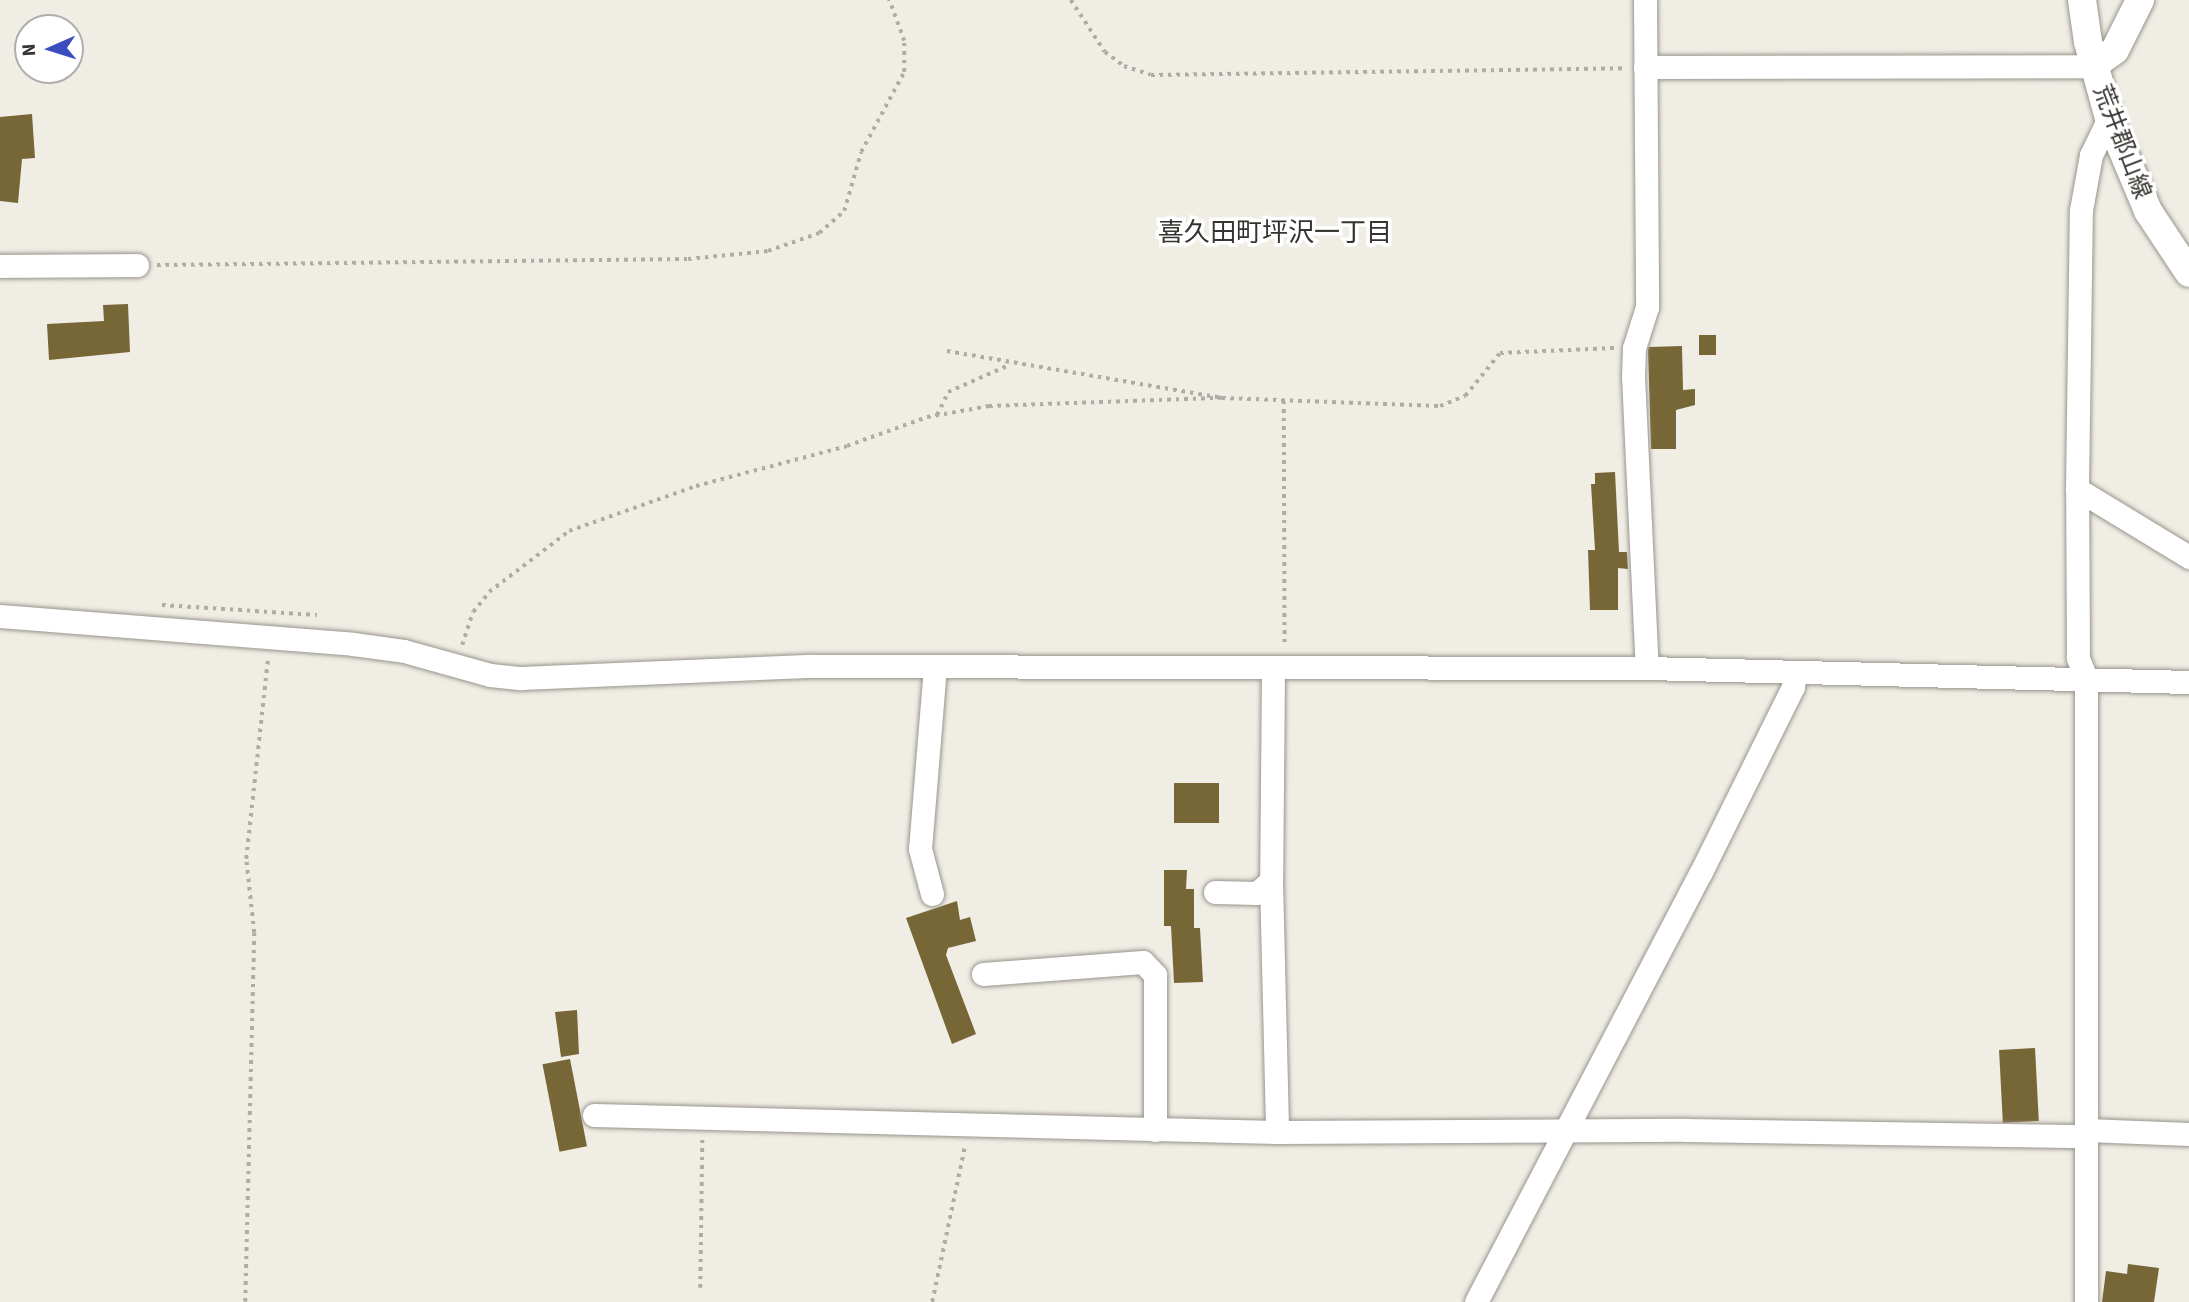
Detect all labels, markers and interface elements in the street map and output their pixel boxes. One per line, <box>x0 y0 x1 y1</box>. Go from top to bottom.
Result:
north arrow <box>14 14 84 84</box>
text: N <box>16 43 43 57</box>
street label: 荒井郡山線 <box>2087 81 2157 203</box>
district label: 喜久田町坪沢一丁目 <box>1158 217 1392 249</box>

